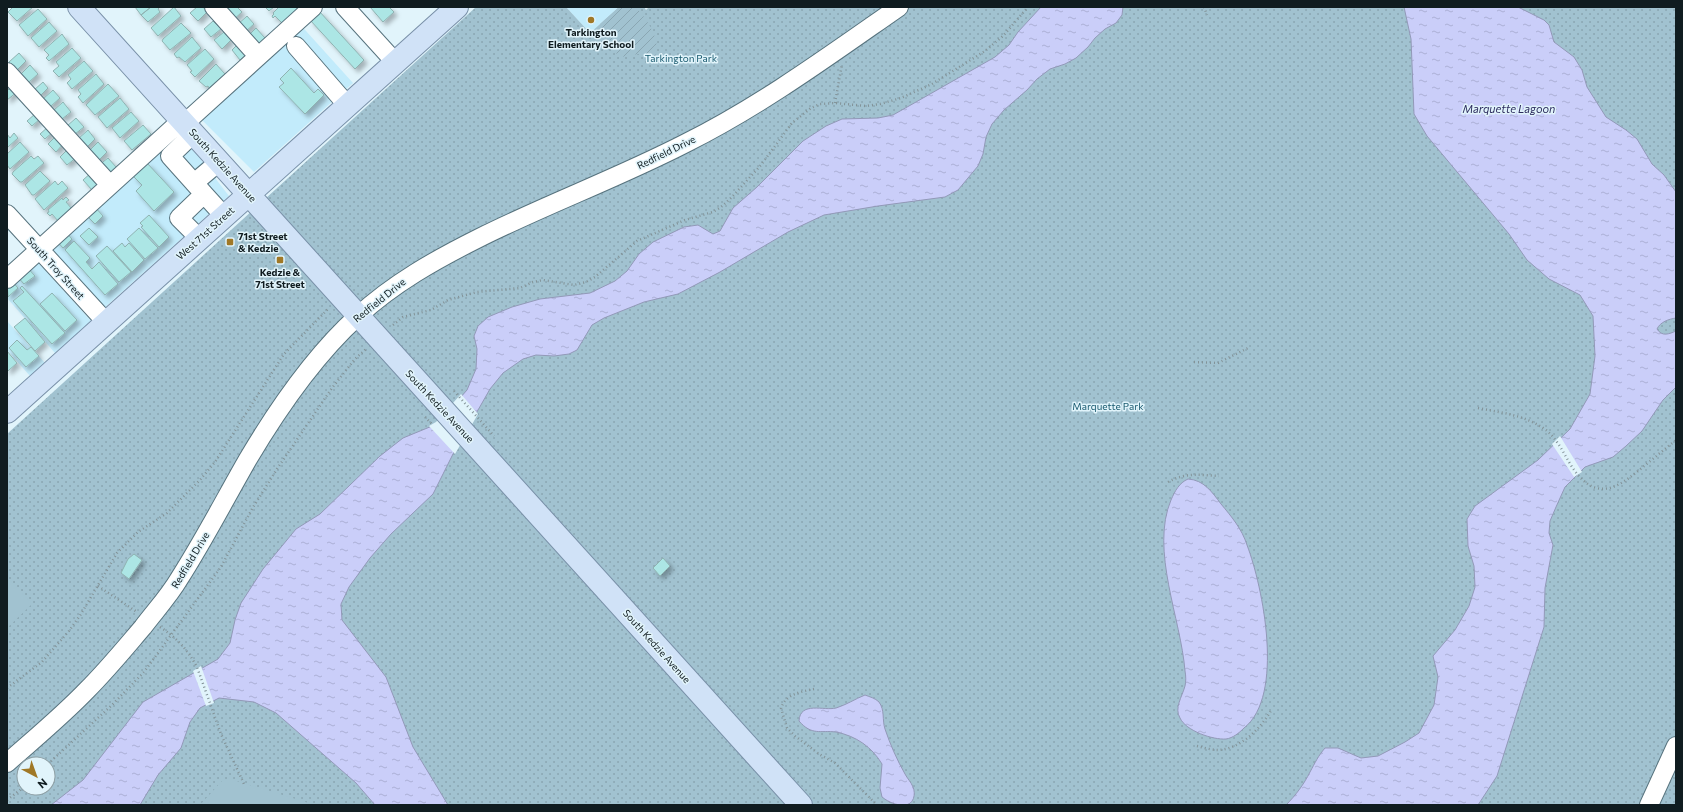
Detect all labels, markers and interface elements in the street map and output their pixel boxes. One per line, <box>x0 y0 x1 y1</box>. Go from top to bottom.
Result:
marker: Tarkington Elementary School <box>586 15 596 25</box>
place label: Tarkington Elementary School <box>548 26 634 50</box>
park label: Tarkington Park <box>645 52 718 64</box>
water label: Marquette Lagoon <box>1463 102 1555 115</box>
street label: South Kedzie Avenue <box>187 126 259 204</box>
street label: Redfield Drive <box>635 133 697 171</box>
street label: West 71st Street <box>174 204 236 262</box>
place label: 71st Street & Kedzie <box>238 230 288 254</box>
street label: South Troy Street <box>25 234 87 302</box>
marker: 71st Street & Kedzie <box>225 237 235 247</box>
marker: Kedzie & 71st Street <box>275 255 285 265</box>
place label: Kedzie & 71st Street <box>255 266 305 290</box>
street label: Redfield Drive <box>351 275 407 325</box>
street label: South Kedzie Avenue <box>403 367 477 445</box>
park label: Marquette Park <box>1072 400 1144 412</box>
street label: Redfield Drive <box>168 530 212 590</box>
street label: South Kedzie Avenue <box>621 607 693 685</box>
north arrow <box>16 756 56 796</box>
text: N <box>36 776 50 792</box>

